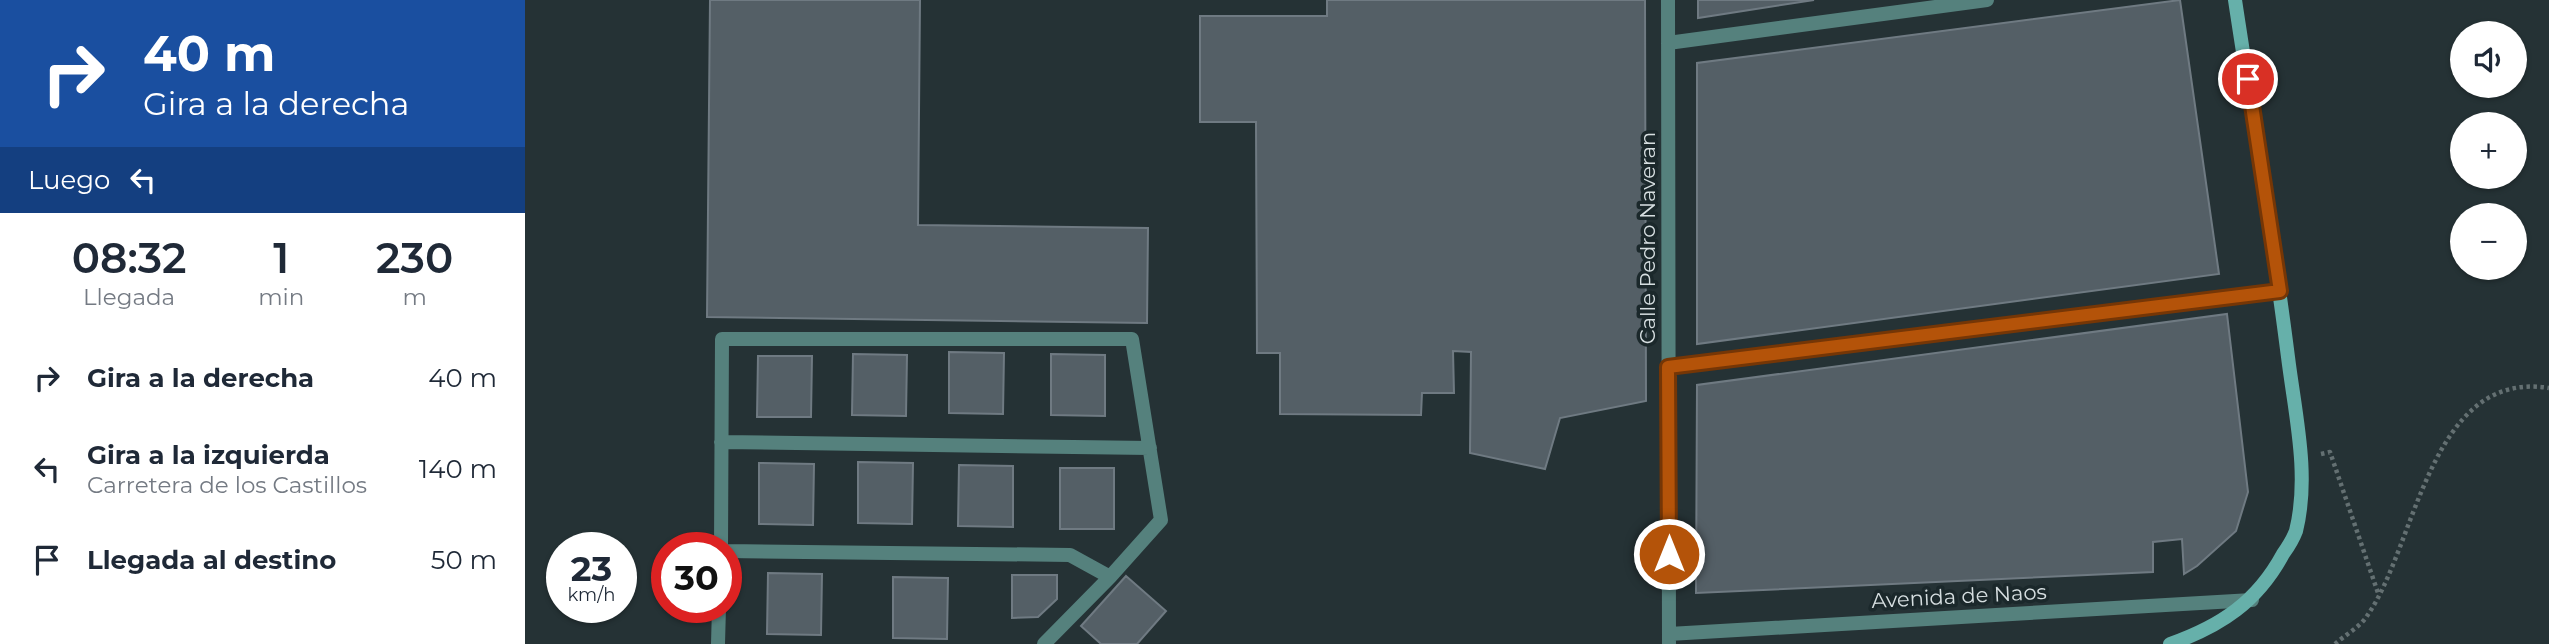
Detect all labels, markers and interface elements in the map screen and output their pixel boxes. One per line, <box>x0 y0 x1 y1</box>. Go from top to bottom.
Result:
map controls <box>2450 21 2527 280</box>
button: sound <box>2450 21 2527 98</box>
text: 40 m <box>143 24 275 83</box>
icon: right <box>28 28 119 119</box>
pin <box>2218 49 2278 109</box>
icon: arrive <box>2229 60 2267 98</box>
text: Gira a la derecha <box>143 84 409 123</box>
button: + <box>2450 112 2527 189</box>
street label: Calle Pedro Naveran <box>1635 132 1660 344</box>
icon: left <box>124 161 162 199</box>
text: Luego <box>28 164 110 196</box>
button: − <box>2450 203 2527 280</box>
text: 08:32 <box>72 232 186 284</box>
text: 1 <box>273 232 289 284</box>
text: 230 <box>376 232 453 284</box>
text: Llegada <box>83 283 175 311</box>
text: min <box>258 283 304 311</box>
text: m <box>402 283 427 311</box>
icon: right <box>28 359 66 397</box>
text: Gira a la derecha <box>87 362 314 394</box>
text: 40 m <box>428 362 497 394</box>
text: Gira a la izquierda <box>87 439 330 471</box>
icon: left <box>28 450 66 488</box>
text: 140 m <box>419 453 497 485</box>
text: Carretera de los Castillos <box>87 471 367 499</box>
position arrow <box>1632 517 1706 591</box>
speed limit sign: 30 <box>651 532 742 623</box>
icon: arrive <box>28 541 66 579</box>
text: Llegada al destino <box>87 544 336 576</box>
text: 50 m <box>431 544 497 576</box>
text: 23 <box>571 547 612 590</box>
street label: Avenida de Naos <box>1871 579 2047 613</box>
text: km/h <box>567 584 616 606</box>

